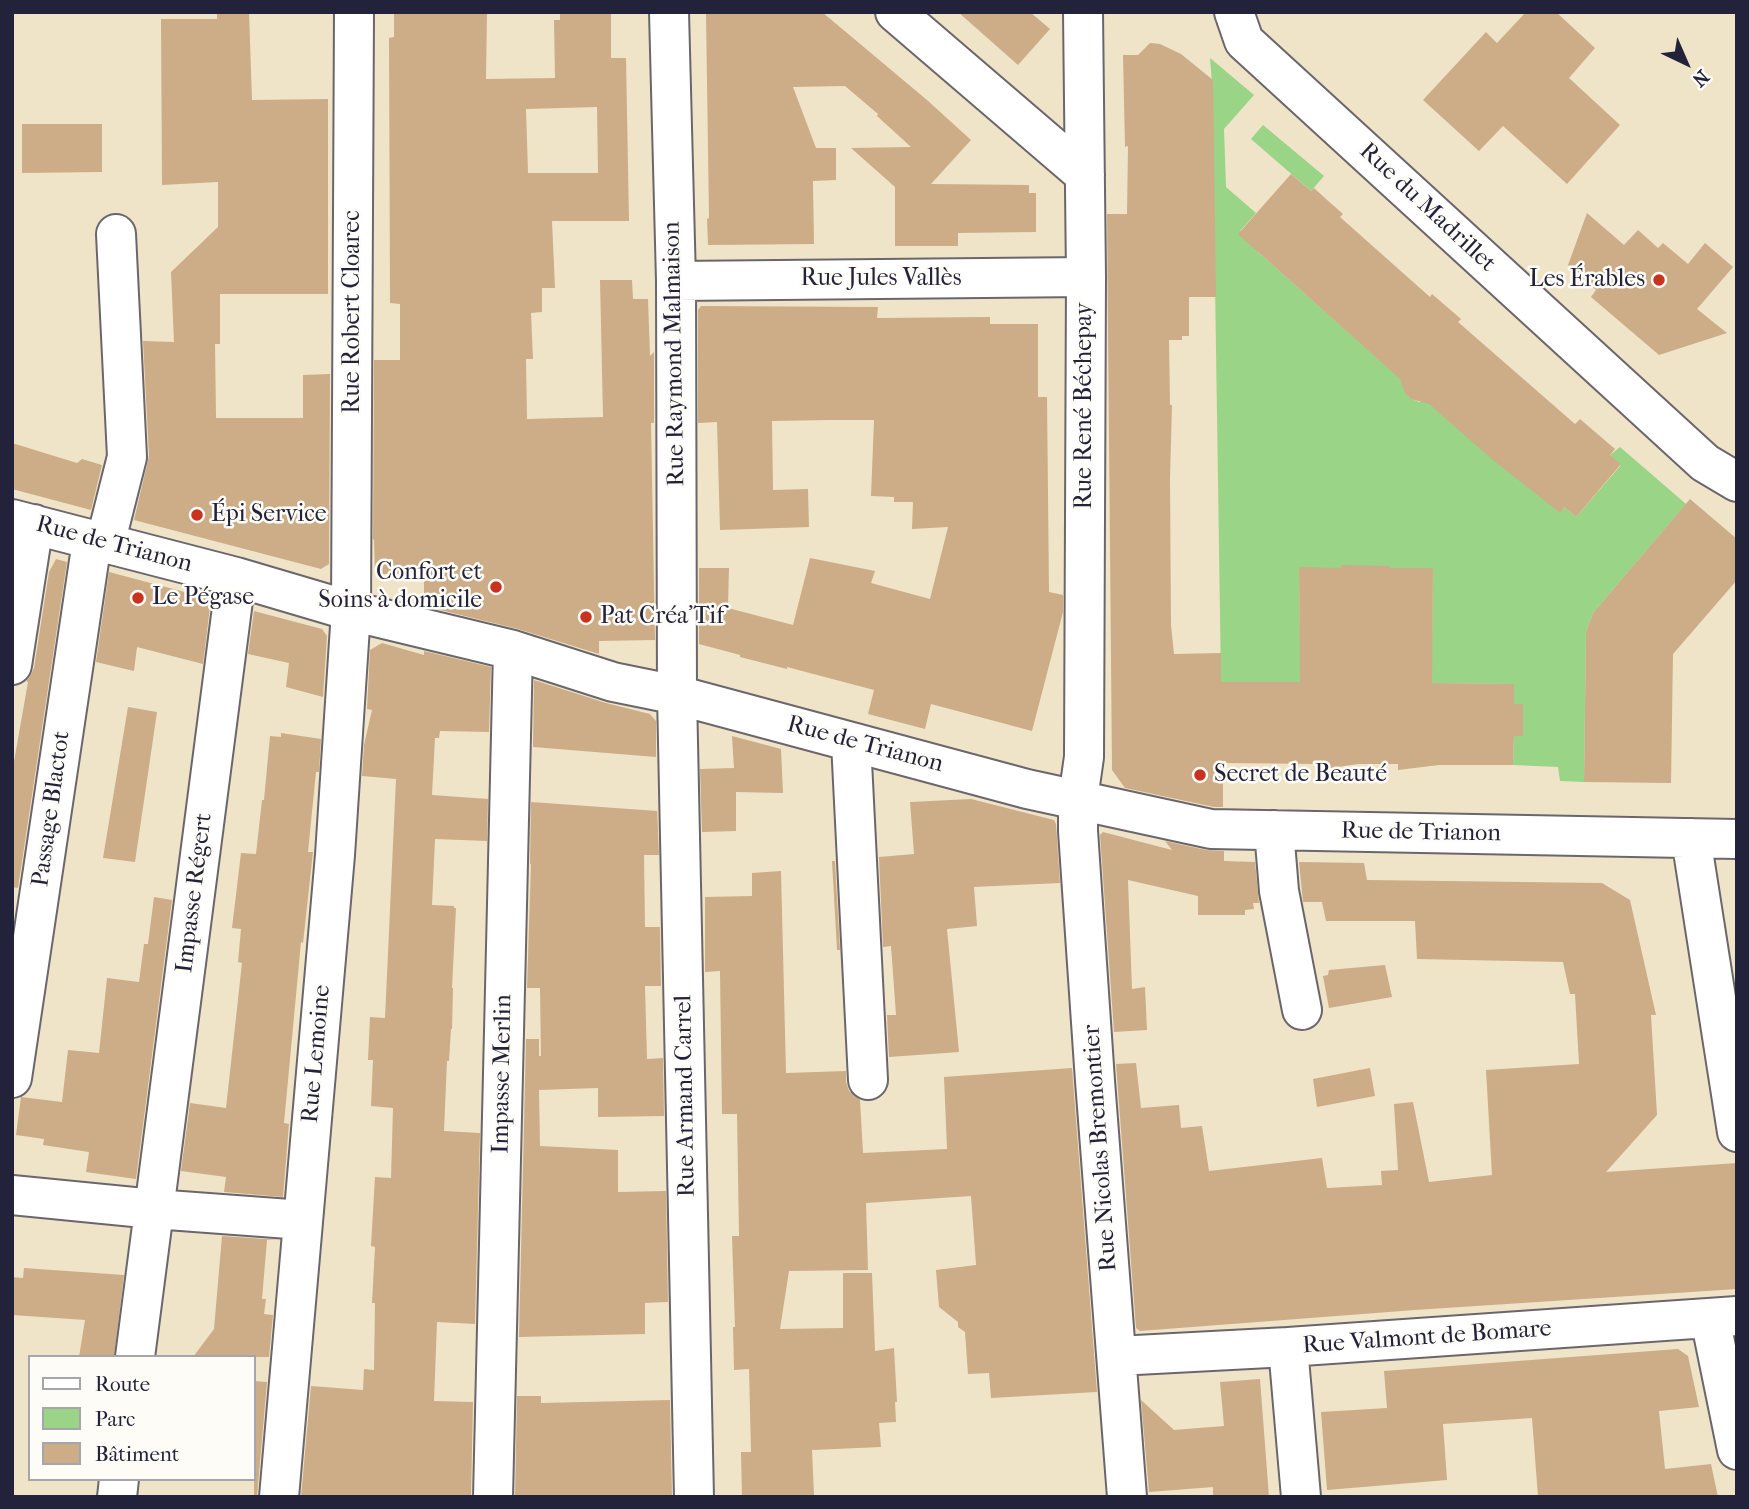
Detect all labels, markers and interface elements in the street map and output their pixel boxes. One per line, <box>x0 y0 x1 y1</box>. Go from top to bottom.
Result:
north arrow <box>1651 28 1721 98</box>
text: N <box>1688 65 1713 91</box>
street label: Rue du Madrillet <box>1353 137 1501 279</box>
street label: Rue Robert Cloarec <box>339 210 367 414</box>
street label: Rue Raymond Malmaison <box>658 221 692 487</box>
street label: Rue Jules Vallès <box>800 265 962 293</box>
place label: Les Érables <box>1529 266 1645 294</box>
marker: Les Érables <box>1651 272 1667 288</box>
street label: Rue René Béchepay <box>1071 302 1099 510</box>
place label: Épi Service <box>211 501 327 529</box>
marker: Épi Service <box>189 507 205 523</box>
street label: Rue de Trianon <box>33 510 195 580</box>
place label: Confort et Soins à domicile <box>318 559 482 615</box>
marker: Confort et Soins à domicile <box>488 579 504 595</box>
place label: Le Pégase <box>152 584 254 612</box>
marker: Le Pégase <box>130 590 146 606</box>
place label: Pat Créa'Tif <box>600 603 724 631</box>
marker: Pat Créa'Tif <box>578 609 594 625</box>
street label: Rue de Trianon <box>784 710 946 780</box>
street label: Passage Blactot <box>27 729 77 889</box>
place label: Secret de Beauté <box>1214 761 1387 789</box>
marker: Secret de Beauté <box>1192 767 1208 783</box>
street label: Impasse Régert <box>171 811 219 975</box>
street label: Rue de Trianon <box>1341 817 1501 849</box>
street label: Rue Lemoine <box>297 984 337 1124</box>
street label: Impasse Merlin <box>487 994 519 1154</box>
street label: Rue Armand Carrel <box>670 995 702 1197</box>
street label: Rue Nicolas Bremontier <box>1078 1024 1124 1272</box>
street label: Rue Valmont de Bomare <box>1302 1315 1552 1361</box>
legend <box>28 1355 256 1481</box>
text: Route <box>95 1372 150 1396</box>
text: Parc <box>95 1407 135 1431</box>
text: Bâtiment <box>95 1442 179 1466</box>

